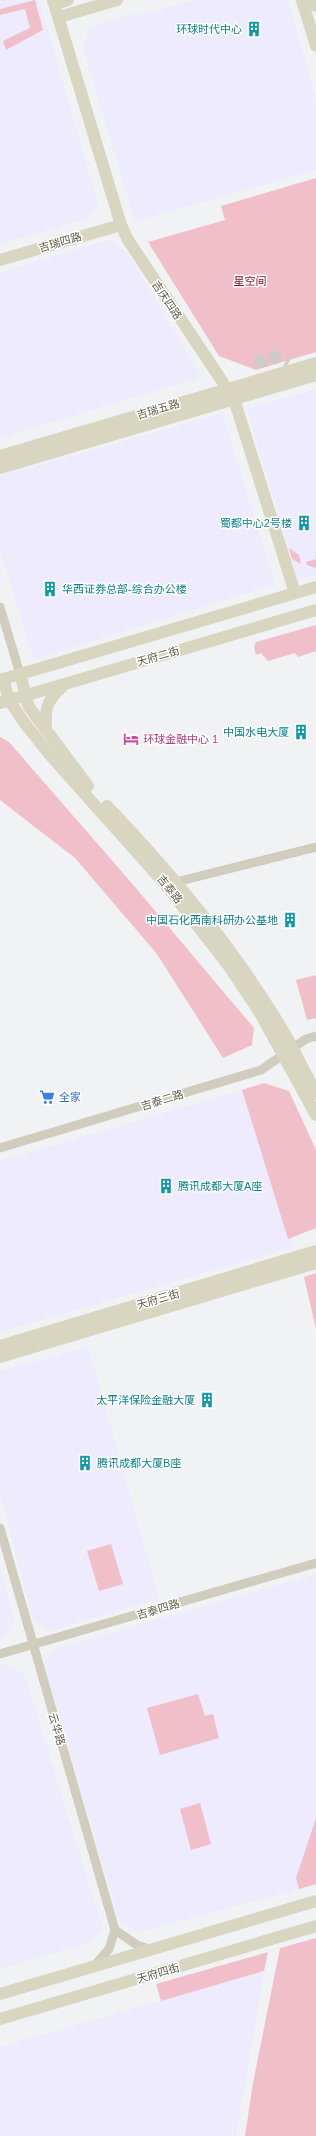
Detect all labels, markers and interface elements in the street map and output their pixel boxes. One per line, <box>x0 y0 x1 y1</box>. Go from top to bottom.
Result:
building icon: 环球时代中心 <box>245 20 263 38</box>
place label: 环球时代中心 <box>176 23 242 35</box>
street label: 吉瑞四路 <box>37 230 83 254</box>
park label: 星空间 <box>234 275 267 287</box>
street label: 吉庆四路 <box>150 278 184 322</box>
street label: 吉瑞五路 <box>135 397 181 421</box>
building icon: 蜀都中心2号楼 <box>295 514 313 532</box>
place label: 蜀都中心2号楼 <box>220 517 292 529</box>
building icon: 华西证券总部-综合办公楼 <box>41 580 59 598</box>
place label: 华西证券总部-综合办公楼 <box>62 583 187 595</box>
street label: 天府二街 <box>135 644 181 668</box>
building icon: 中国水电大厦 <box>292 723 310 741</box>
place label: 中国水电大厦 <box>223 726 289 738</box>
hotel icon: 环球金融中心 1 <box>122 730 140 748</box>
place label: 环球金融中心 1 <box>143 733 218 745</box>
street label: 吉泰路 <box>155 872 185 906</box>
building icon: 中国石化西南科研办公基地 <box>281 911 299 929</box>
place label: 中国石化西南科研办公基地 <box>146 914 278 926</box>
supermarket icon: 全家 <box>38 1088 56 1106</box>
street label: 吉泰二路 <box>139 1088 185 1112</box>
place label: 全家 <box>59 1091 81 1103</box>
building icon: 腾讯成都大厦A座 <box>157 1177 175 1195</box>
place label: 腾讯成都大厦A座 <box>178 1180 262 1192</box>
street label: 天府三街 <box>135 1287 181 1311</box>
building icon: 太平洋保险金融大厦 <box>198 1391 216 1409</box>
place label: 太平洋保险金融大厦 <box>96 1394 195 1406</box>
building icon: 腾讯成都大厦B座 <box>76 1454 94 1472</box>
place label: 腾讯成都大厦B座 <box>97 1457 181 1469</box>
street label: 吉泰四路 <box>135 1597 181 1621</box>
street label: 云华路 <box>47 1711 67 1747</box>
street label: 天府四街 <box>135 1961 181 1985</box>

